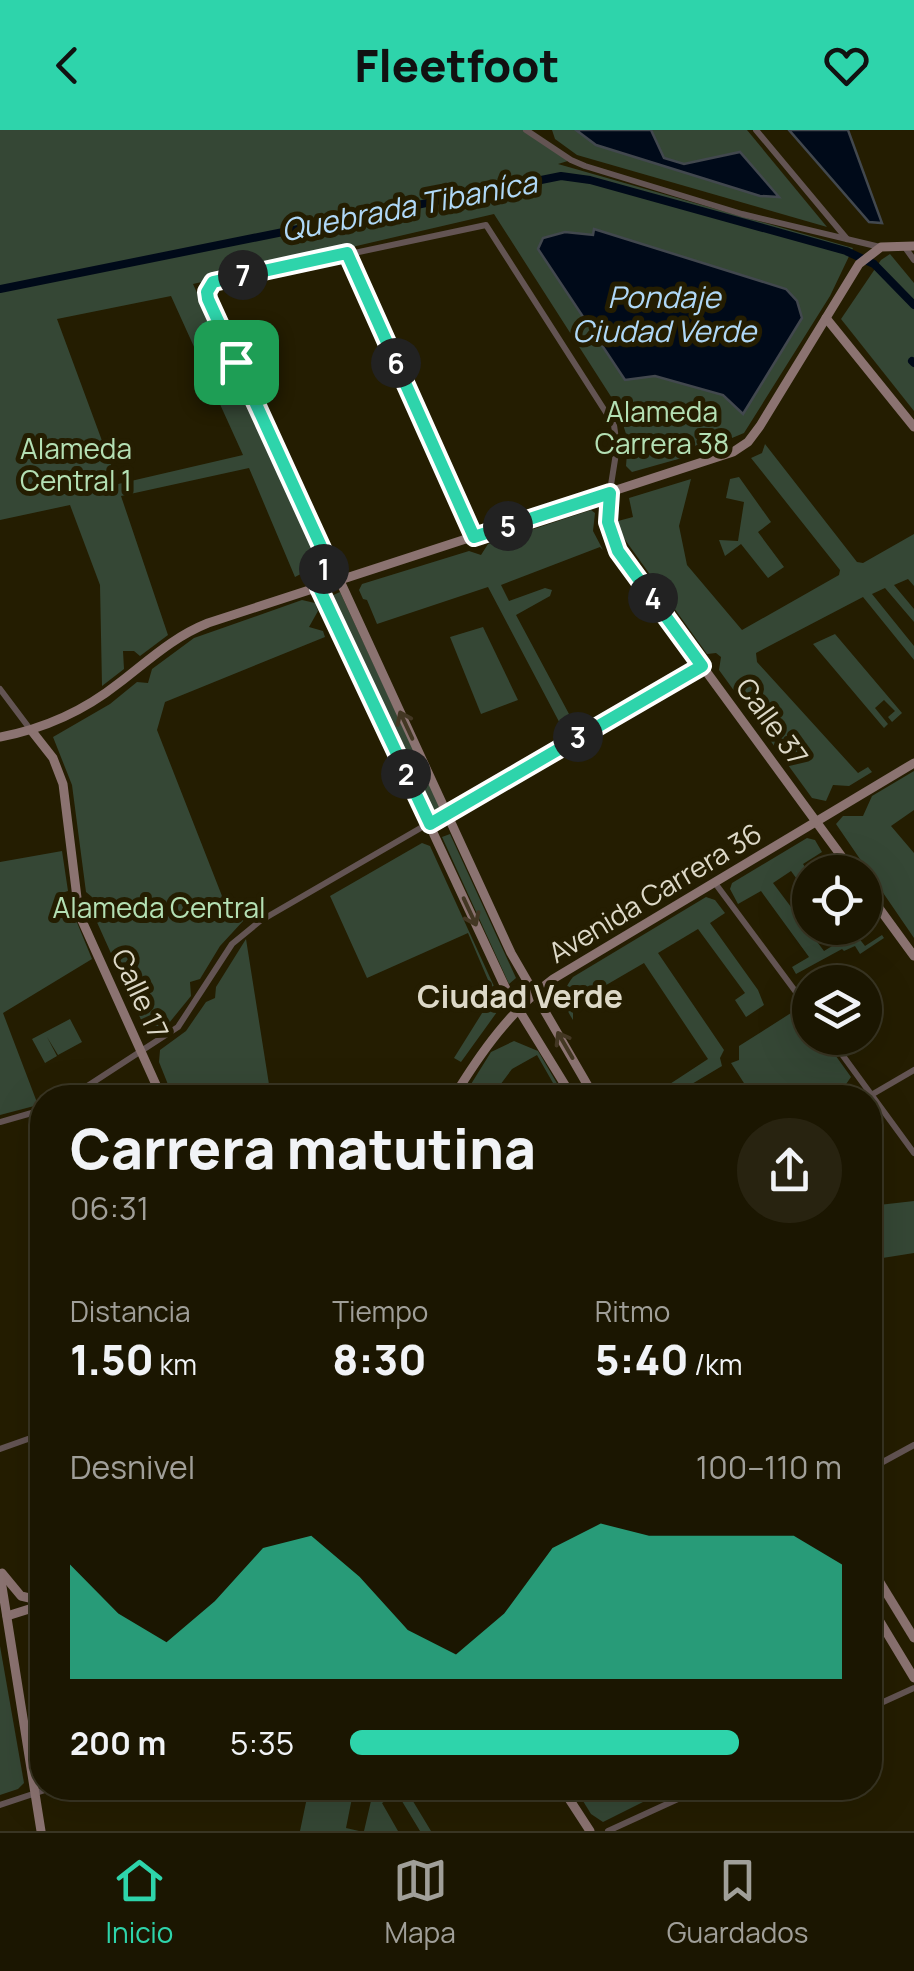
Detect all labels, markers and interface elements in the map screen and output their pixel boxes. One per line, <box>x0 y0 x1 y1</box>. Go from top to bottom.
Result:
text: Fleetfoot <box>355 34 559 96</box>
icon: back <box>40 38 95 93</box>
icon: heart <box>819 38 874 93</box>
water label: Quebrada Tibaníca <box>277 160 541 250</box>
pin: 7 <box>218 250 268 300</box>
text: 7 <box>236 256 250 294</box>
water label: Pondaje Ciudad Verde <box>572 276 758 351</box>
pin <box>194 320 279 405</box>
icon: arrive <box>209 335 264 390</box>
pin: 6 <box>371 338 421 388</box>
text: 6 <box>387 344 405 382</box>
park label: Alameda Carrera 38 <box>595 392 729 462</box>
park label: Alameda Central 1 <box>20 429 132 499</box>
pin: 5 <box>483 501 533 551</box>
text: 5 <box>500 507 516 545</box>
pin: 1 <box>299 544 349 594</box>
text: 1 <box>318 550 330 588</box>
pin: 4 <box>628 573 678 623</box>
text: 4 <box>644 579 662 617</box>
street label: Calle 37 <box>728 670 818 773</box>
one-way arrow <box>396 711 415 741</box>
pin: 3 <box>553 712 603 762</box>
text: 3 <box>570 718 586 756</box>
pin: 2 <box>381 749 431 799</box>
text: 2 <box>398 755 414 793</box>
street label: Avenida Carrera 36 <box>541 813 768 971</box>
map controls <box>792 855 882 1055</box>
button: locate <box>792 855 882 945</box>
park label: Alameda Central <box>52 888 266 926</box>
one-way arrow <box>462 896 480 927</box>
street label: Calle 17 <box>103 942 178 1045</box>
button: layers <box>792 965 882 1055</box>
district label: Ciudad Verde <box>417 974 623 1018</box>
one-way arrow <box>555 1031 575 1060</box>
text: Carrera matutina <box>70 1110 536 1186</box>
button: share <box>737 1118 842 1223</box>
text: 06:31 <box>70 1186 149 1230</box>
text: Distancia <box>70 1292 191 1330</box>
text: Tiempo <box>332 1292 428 1330</box>
text: Ritmo <box>595 1292 670 1330</box>
text: 1.50 <box>70 1330 154 1388</box>
text: 8:30 <box>332 1330 427 1388</box>
text: 5:40 <box>595 1330 689 1388</box>
text: km <box>154 1345 197 1383</box>
text: /km <box>689 1345 743 1383</box>
text: Desnivel <box>70 1445 195 1489</box>
text: 100–110 m <box>696 1445 842 1489</box>
text: 200 m <box>70 1721 166 1765</box>
text: 5:35 <box>230 1721 294 1765</box>
tab: Inicio <box>106 1853 173 1951</box>
tab: Mapa <box>385 1853 456 1951</box>
tab: Guardados <box>667 1853 808 1951</box>

